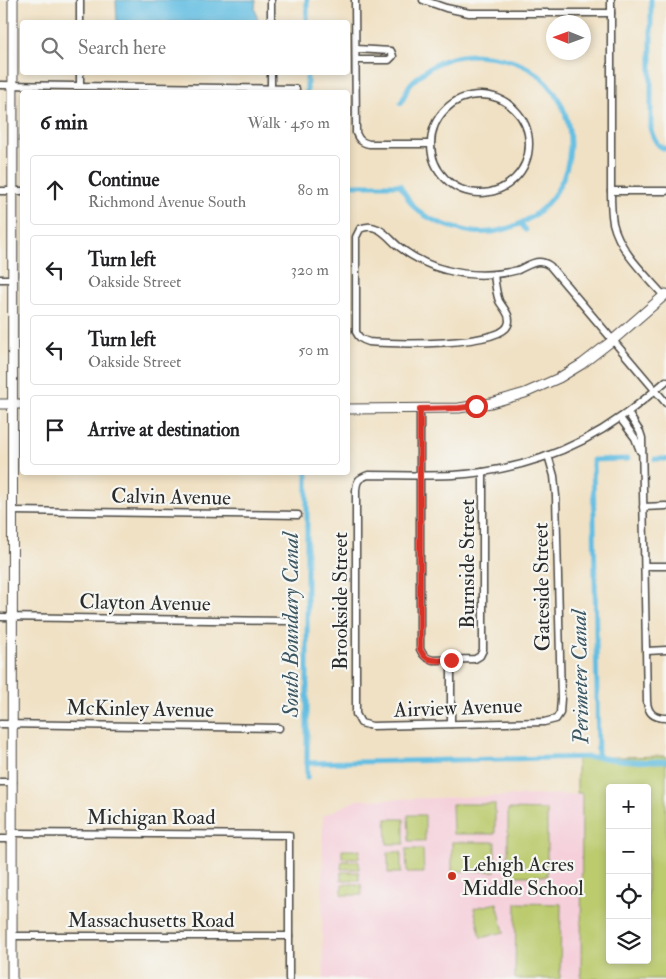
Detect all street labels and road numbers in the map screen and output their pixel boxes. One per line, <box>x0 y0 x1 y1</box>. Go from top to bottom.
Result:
street label: Calvin Avenue <box>111 482 231 512</box>
street label: Burnside Street <box>454 499 481 629</box>
street label: Gateside Street <box>527 522 557 652</box>
street label: Brookside Street <box>327 532 354 670</box>
street label: Clayton Avenue <box>79 588 211 618</box>
street label: Airview Avenue <box>392 692 523 724</box>
street label: McKinley Avenue <box>66 694 214 724</box>
street label: Michigan Road <box>87 804 216 831</box>
street label: Massachusetts Road <box>67 907 235 934</box>

